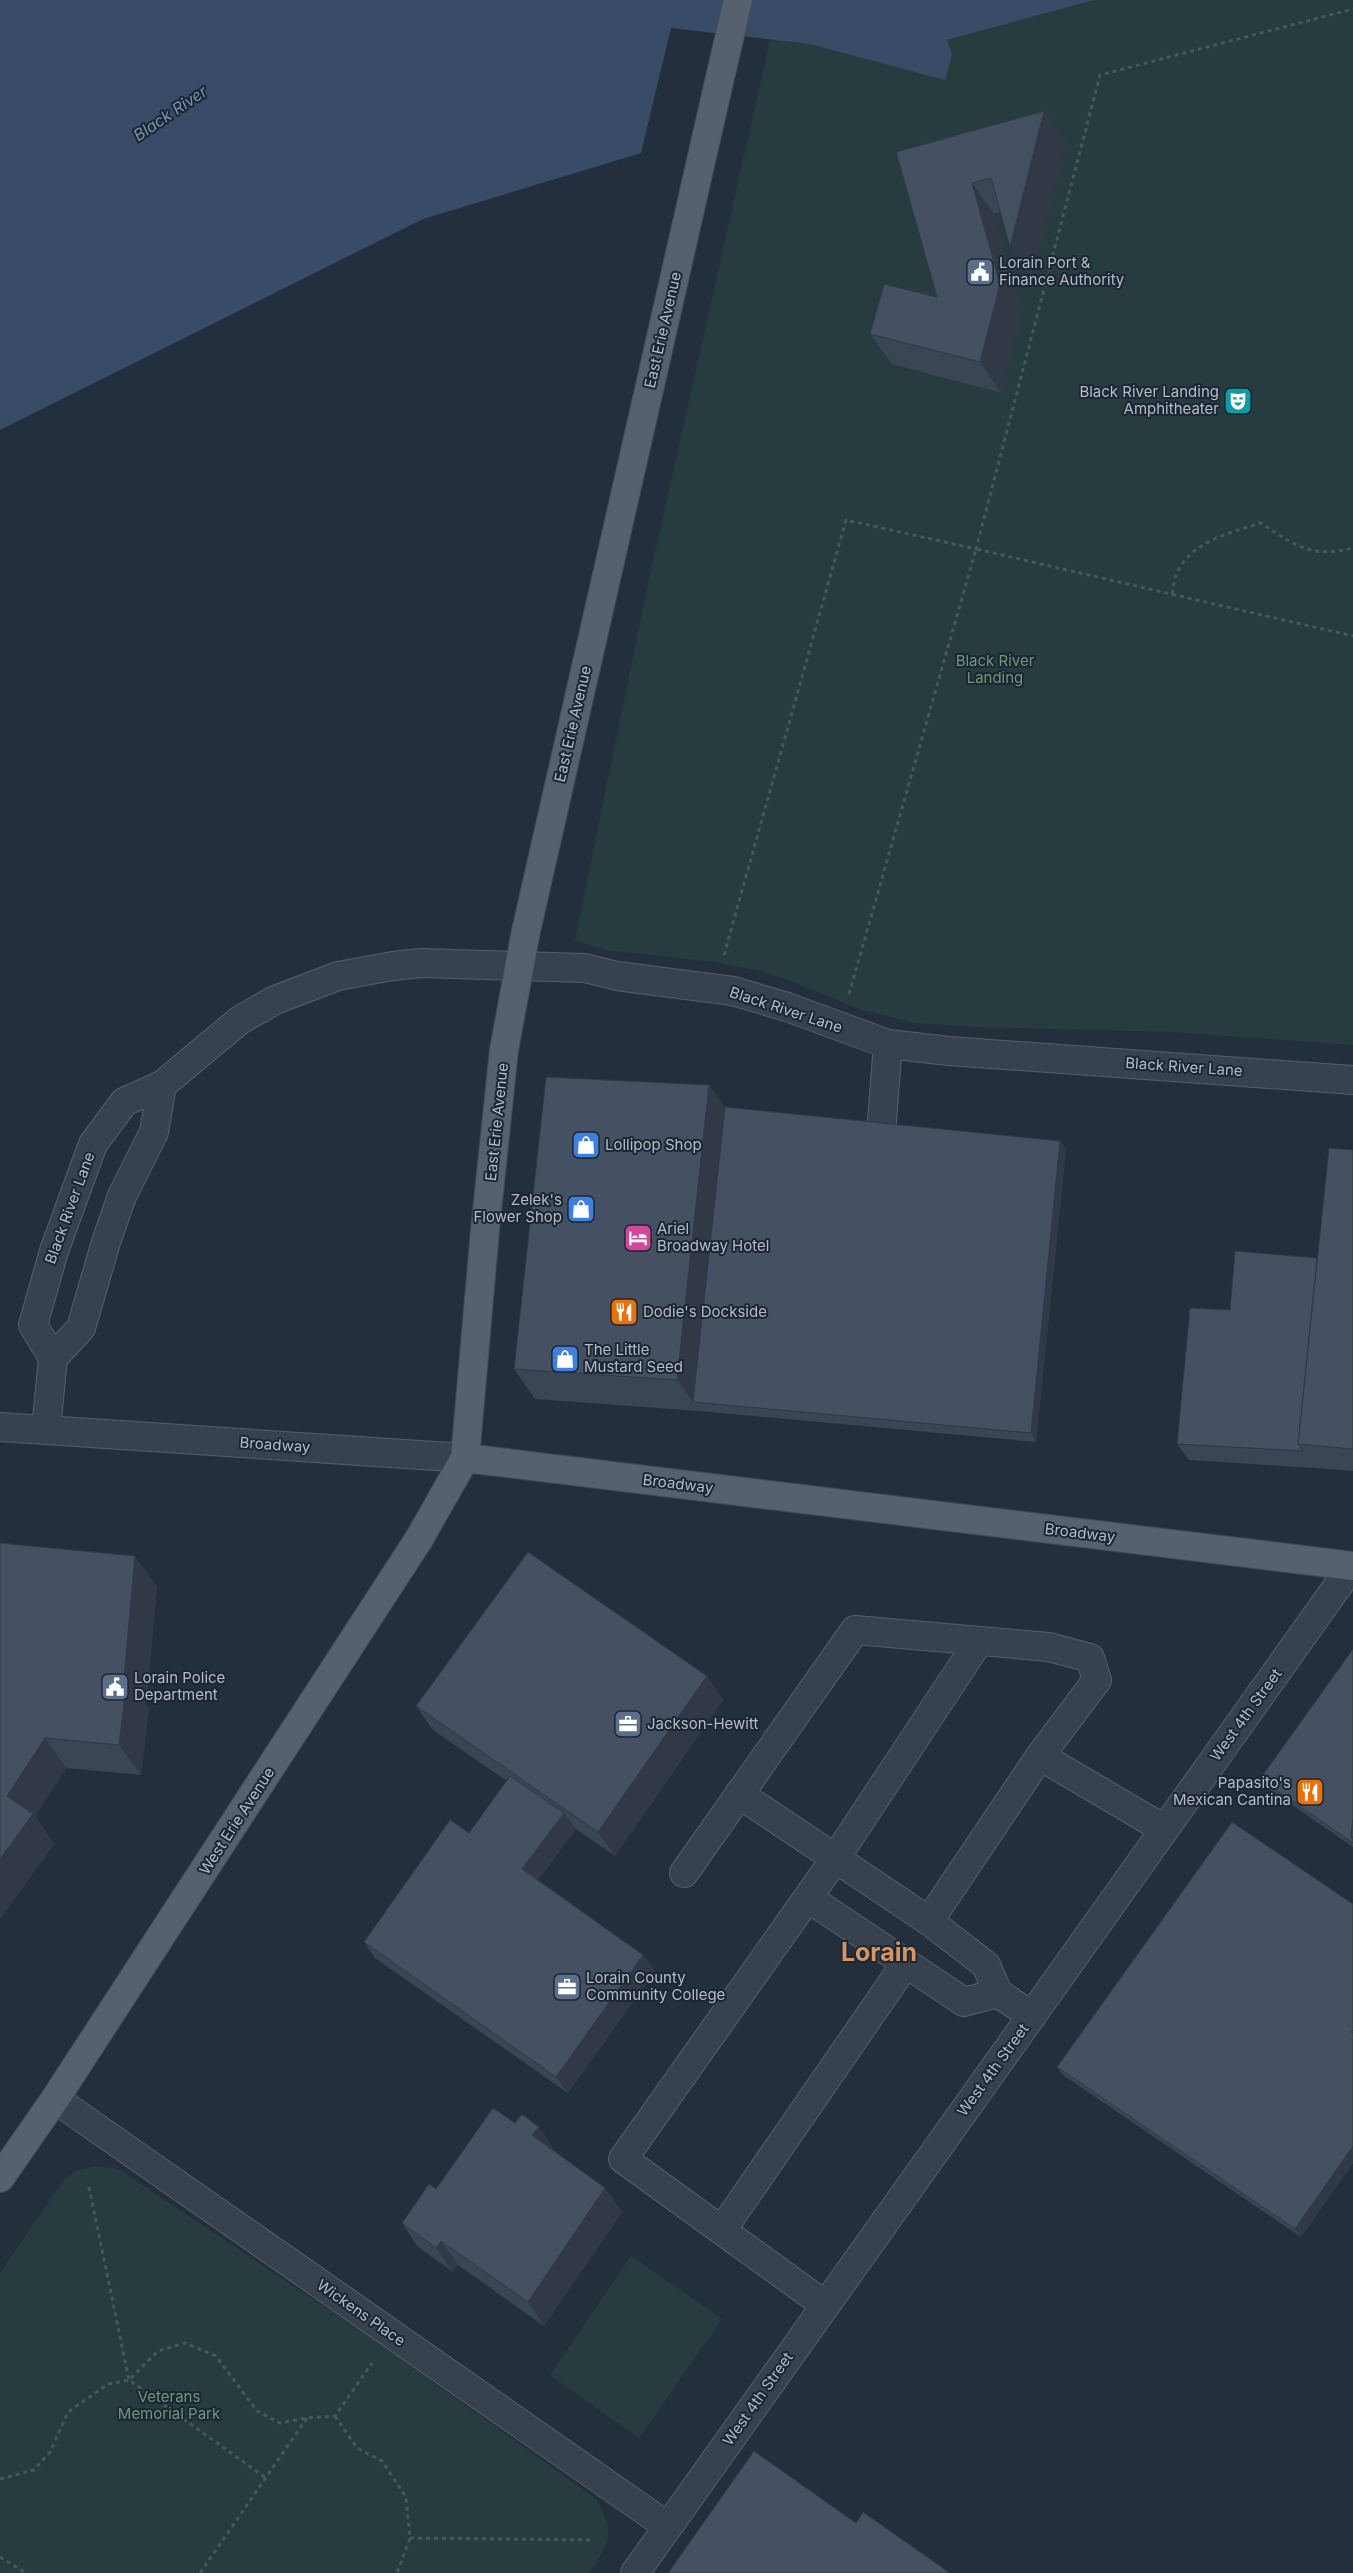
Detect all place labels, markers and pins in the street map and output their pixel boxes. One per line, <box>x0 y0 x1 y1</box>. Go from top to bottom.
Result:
place label: Lorain Port & Finance Authority <box>999 253 1125 289</box>
public building icon: Lorain Port & Finance Authority <box>965 257 995 287</box>
place label: Black River Landing Amphitheater <box>1079 382 1219 418</box>
theatre icon: Black River Landing Amphitheater <box>1223 386 1253 416</box>
shop icon: Lollipop Shop <box>571 1130 601 1160</box>
place label: Lollipop Shop <box>605 1135 702 1154</box>
place label: Zelek's Flower Shop <box>474 1190 562 1226</box>
shop icon: Zelek's Flower Shop <box>566 1194 596 1224</box>
place label: Ariel Broadway Hotel <box>657 1219 769 1255</box>
hotel icon: Ariel Broadway Hotel <box>623 1223 653 1253</box>
restaurant icon: Dodie's Dockside <box>609 1297 639 1327</box>
place label: Dodie's Dockside <box>643 1302 767 1321</box>
place label: The Little Mustard Seed <box>584 1340 683 1376</box>
shop icon: The Little Mustard Seed <box>550 1344 580 1374</box>
place label: Lorain Police Department <box>134 1668 225 1704</box>
public building icon: Lorain Police Department <box>100 1672 130 1702</box>
office icon: Jackson-Hewitt <box>613 1709 643 1739</box>
place label: Jackson-Hewitt <box>647 1714 759 1733</box>
place label: Papasito's Mexican Cantina <box>1173 1773 1291 1809</box>
restaurant icon: Papasito's Mexican Cantina <box>1295 1777 1325 1807</box>
place label: Lorain County Community College <box>586 1968 725 2004</box>
office icon: Lorain County Community College <box>552 1972 582 2002</box>

